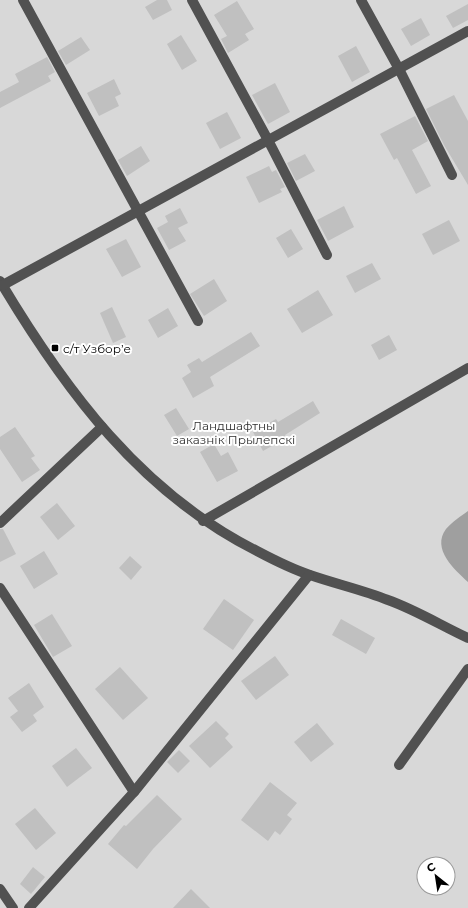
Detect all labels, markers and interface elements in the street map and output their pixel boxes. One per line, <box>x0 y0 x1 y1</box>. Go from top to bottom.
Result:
place label: с/т Узборʼе <box>63 341 131 356</box>
marker: с/т Узборʼе <box>50 343 60 353</box>
park label: Ландшафтны заказнік Прылепскі <box>173 418 295 447</box>
north arrow <box>416 856 456 896</box>
text: С <box>424 859 438 875</box>

